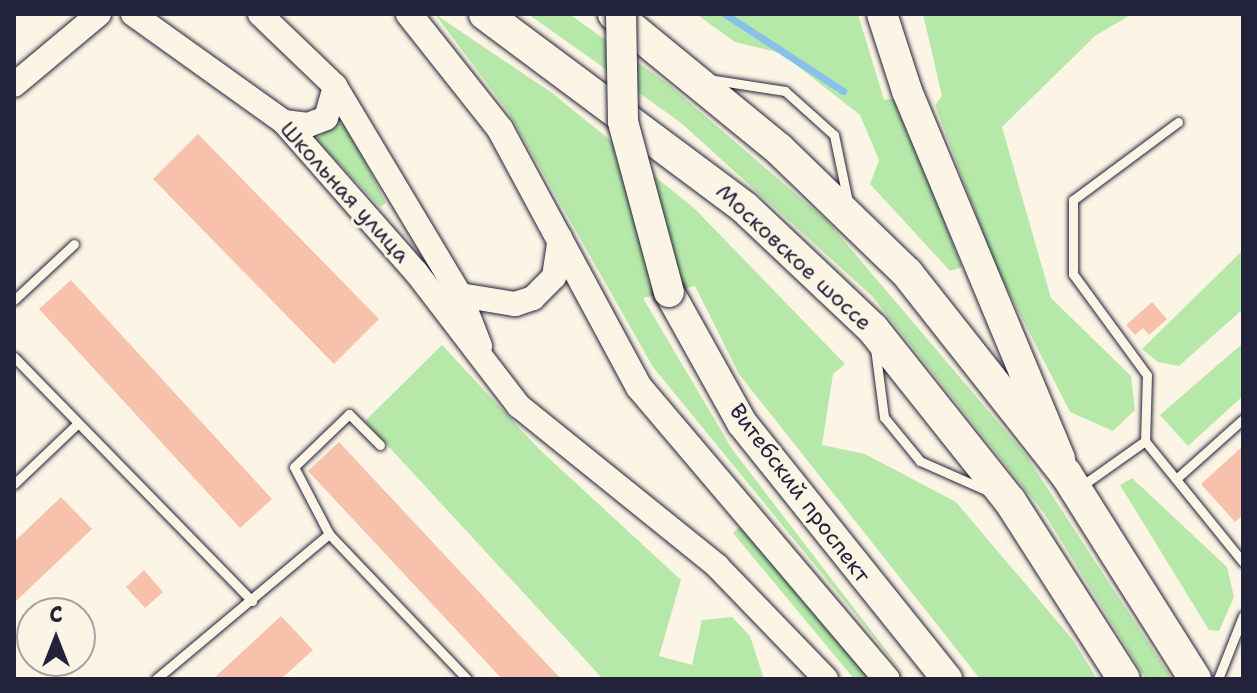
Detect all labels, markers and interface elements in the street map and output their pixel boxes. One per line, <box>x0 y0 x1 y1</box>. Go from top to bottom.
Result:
street label: Школьная улица <box>275 116 415 268</box>
street label: Московское шоссе <box>711 178 877 336</box>
street label: Витебский проспект <box>724 398 876 588</box>
north arrow <box>16 597 96 677</box>
text: С <box>49 600 63 629</box>

